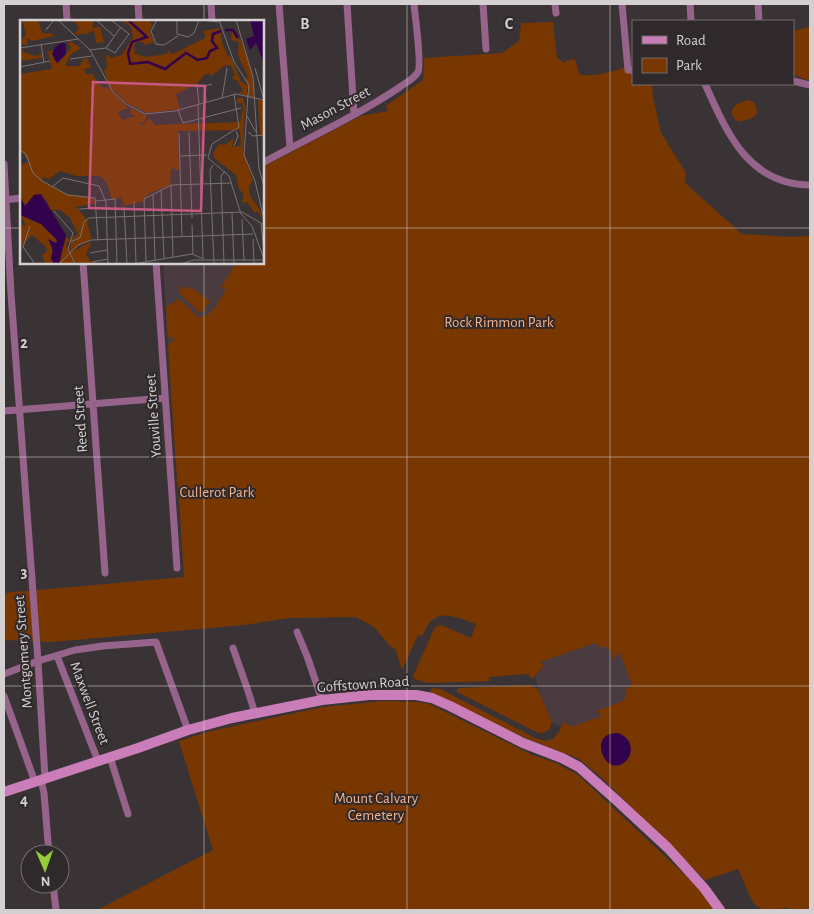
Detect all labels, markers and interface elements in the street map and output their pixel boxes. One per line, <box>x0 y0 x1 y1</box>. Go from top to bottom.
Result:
text: B <box>300 16 310 32</box>
text: C <box>505 16 514 32</box>
inset map <box>20 20 264 264</box>
legend <box>632 20 794 85</box>
text: Road <box>676 33 706 48</box>
text: Park <box>676 58 702 73</box>
street label: Mason Street <box>298 84 373 133</box>
park label: Rock Rimmon Park <box>444 315 554 330</box>
text: 2 <box>20 335 28 351</box>
street label: Youville Street <box>143 373 164 458</box>
street label: Reed Street <box>71 385 90 453</box>
park label: Cullerot Park <box>180 485 255 500</box>
text: 3 <box>21 564 28 580</box>
street label: Montgomery Street <box>12 595 35 709</box>
street label: Maxwell Street <box>67 660 112 747</box>
street label: Goffstown Road <box>316 674 410 695</box>
park label: Mount Calvary Cemetery <box>334 791 419 823</box>
text: 4 <box>20 792 28 808</box>
north arrow <box>20 844 70 894</box>
text: N <box>40 874 51 888</box>

